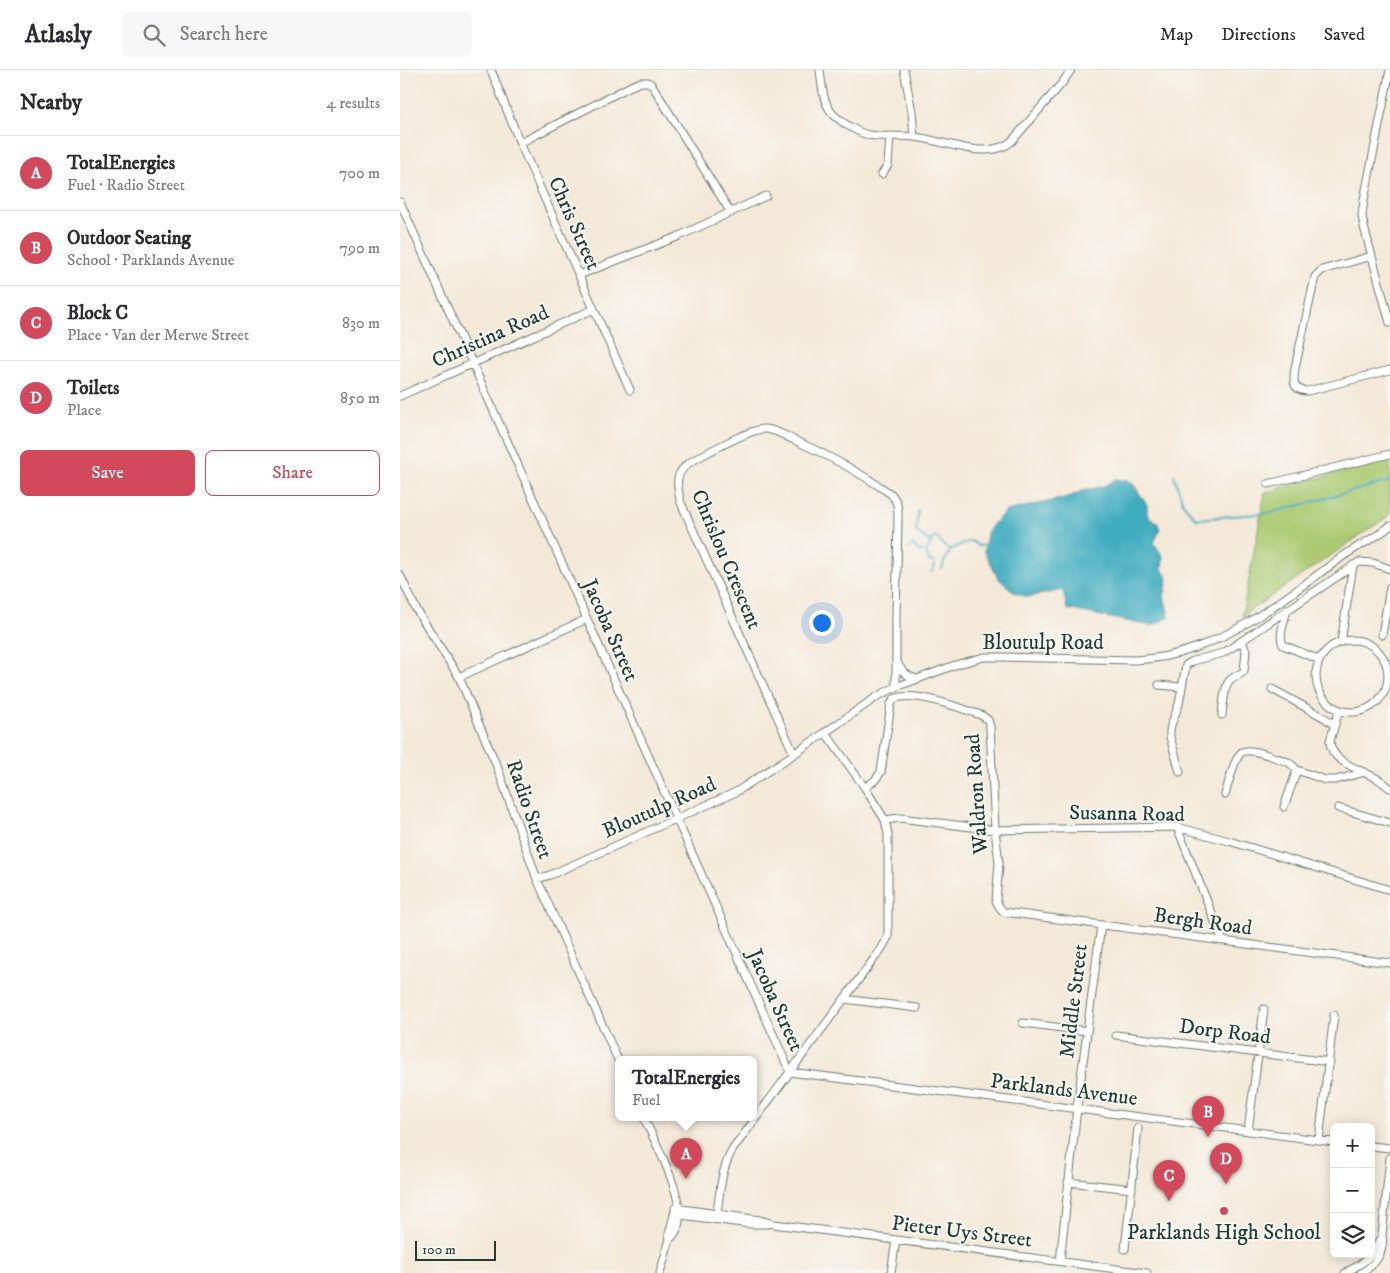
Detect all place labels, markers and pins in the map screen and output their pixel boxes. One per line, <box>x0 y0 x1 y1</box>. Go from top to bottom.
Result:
pin: B <box>1192 1096 1224 1137</box>
pin: A <box>670 1138 702 1179</box>
pin: D <box>1210 1143 1242 1184</box>
pin: C <box>1153 1160 1185 1201</box>
marker: Parklands High School <box>1218 1205 1230 1217</box>
place label: Parklands High School <box>1127 1220 1322 1246</box>

